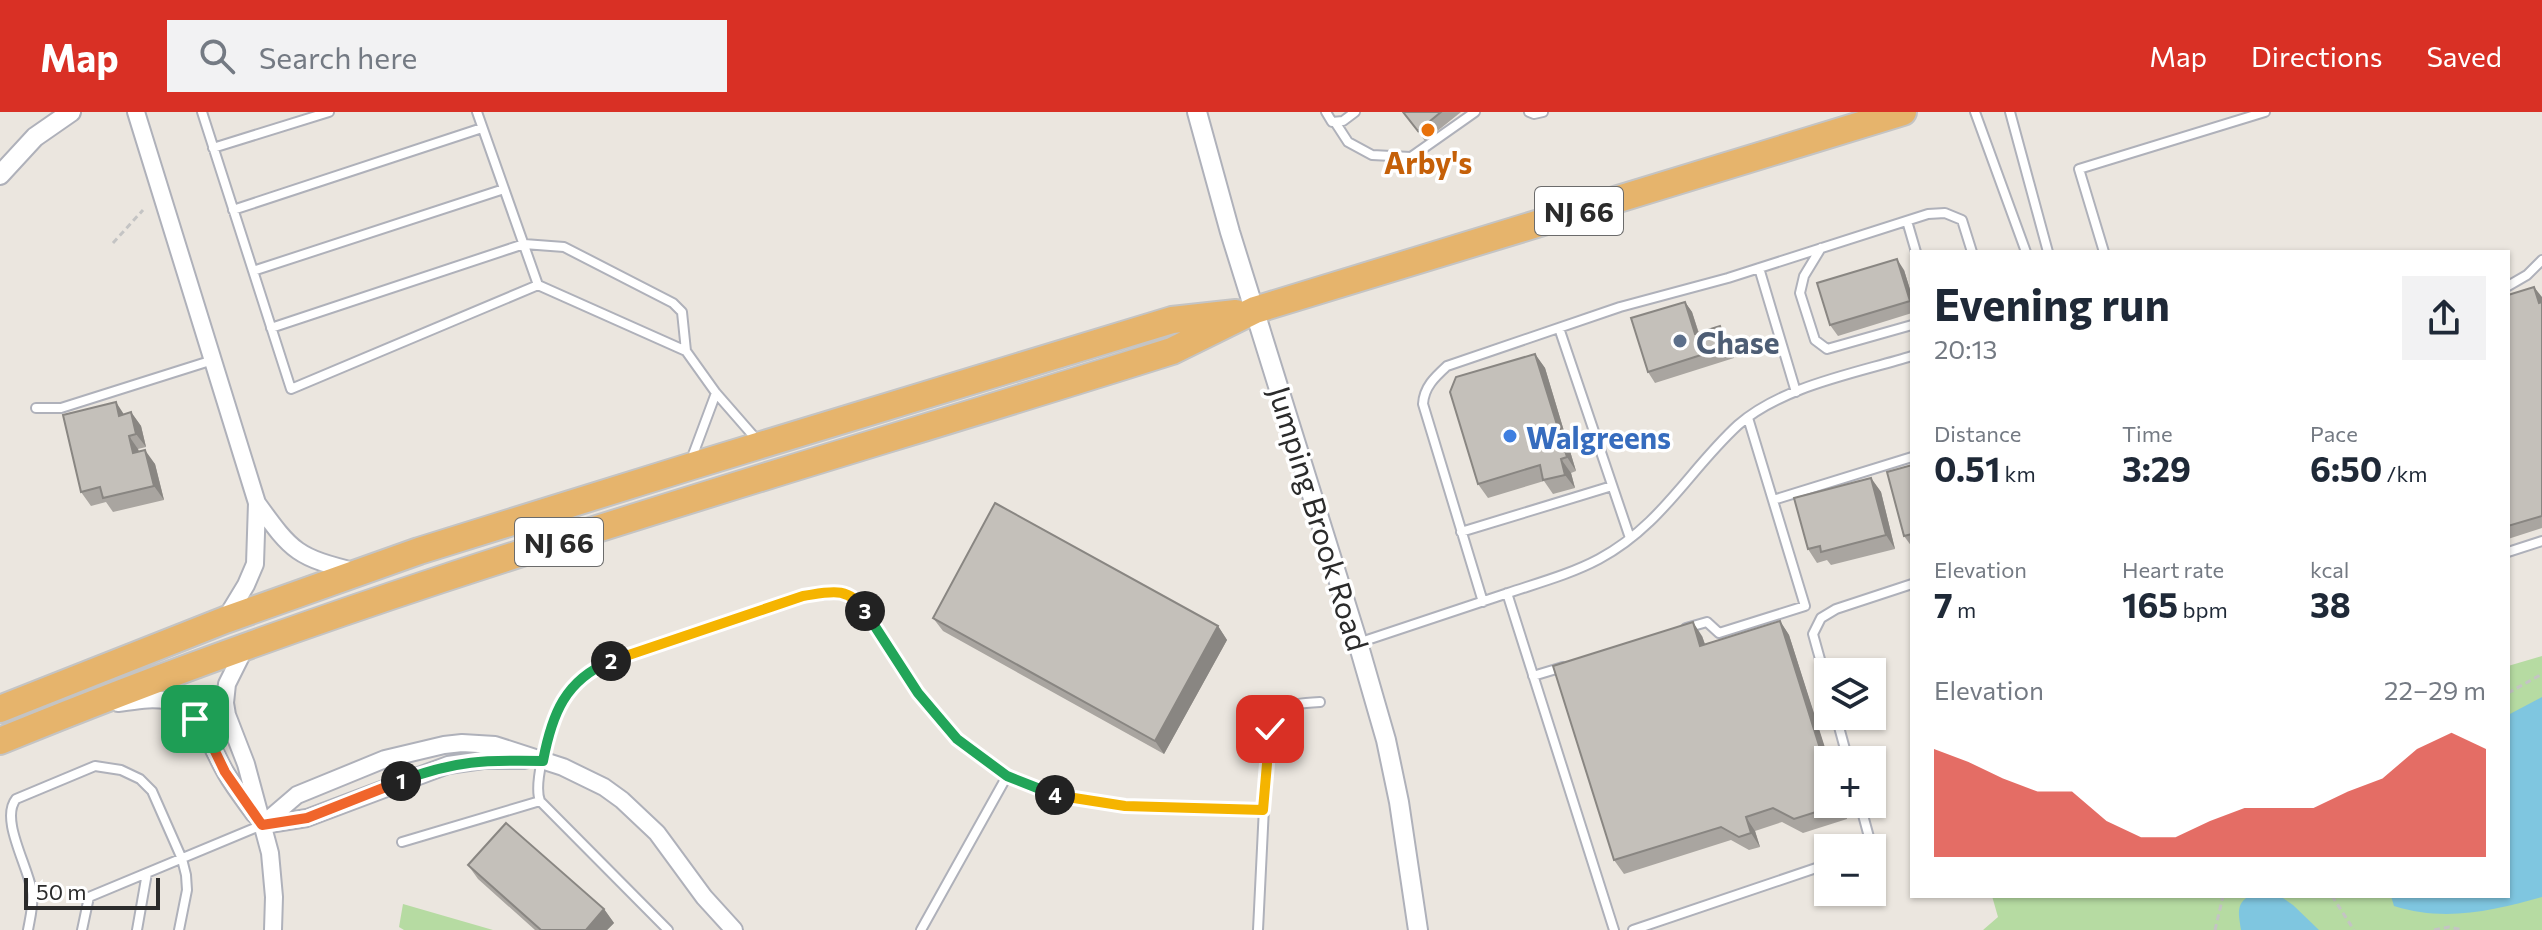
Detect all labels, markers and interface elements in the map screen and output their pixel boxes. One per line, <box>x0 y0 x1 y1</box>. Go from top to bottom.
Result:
search box <box>167 20 727 92</box>
text: Map <box>40 33 119 80</box>
icon: search <box>195 34 239 78</box>
text: Search here <box>259 38 417 75</box>
text: Map <box>2149 39 2207 73</box>
text: Directions <box>2251 39 2382 73</box>
text: Saved <box>2426 39 2502 73</box>
marker: Arby's <box>1419 121 1437 139</box>
place label: Arby's <box>1384 143 1472 180</box>
road number: NJ 66 <box>1535 187 1623 235</box>
text: Evening run <box>1934 276 2170 330</box>
button: share <box>2402 276 2486 360</box>
place label: Chase <box>1696 323 1779 360</box>
marker: Chase <box>1671 332 1689 350</box>
text: 20:13 <box>1934 333 1997 364</box>
street label: Jumping Brook Road <box>1262 381 1378 655</box>
place label: Walgreens <box>1526 418 1671 455</box>
text: Distance <box>1934 420 2021 447</box>
text: Time <box>2122 420 2173 447</box>
text: Pace <box>2310 420 2358 447</box>
marker: Walgreens <box>1501 427 1519 445</box>
text: 0.51 <box>1934 447 2000 489</box>
text: 3:29 <box>2122 447 2191 489</box>
text: 6:50 <box>2310 447 2382 489</box>
text: km <box>2000 460 2036 487</box>
text: /km <box>2382 460 2428 487</box>
road number: NJ 66 <box>515 518 603 566</box>
text: Elevation <box>1934 556 2027 583</box>
text: Heart rate <box>2122 556 2224 583</box>
text: kcal <box>2310 556 2349 583</box>
text: 7 <box>1934 583 1953 625</box>
text: 165 <box>2122 583 2178 625</box>
text: 38 <box>2310 583 2351 625</box>
pin: 3 <box>845 591 885 631</box>
text: m <box>1953 596 1976 623</box>
text: bpm <box>2178 596 2228 623</box>
text: 3 <box>859 597 871 624</box>
pin: 2 <box>591 641 631 681</box>
text: 2 <box>605 647 617 674</box>
map controls <box>1814 658 1886 906</box>
button: layers <box>1814 658 1886 730</box>
text: Elevation <box>1934 674 2044 705</box>
text: 22–29 m <box>2384 674 2486 705</box>
pin <box>161 685 229 753</box>
pin <box>1236 695 1304 763</box>
icon: arrive <box>173 697 217 741</box>
icon: check <box>1248 707 1292 751</box>
button: + <box>1814 746 1886 818</box>
pin: 1 <box>381 761 421 801</box>
text: 1 <box>396 767 406 794</box>
pin: 4 <box>1035 775 1075 815</box>
text: 4 <box>1048 781 1062 808</box>
button: − <box>1814 834 1886 906</box>
scale bar <box>24 874 160 910</box>
text: 50 m <box>36 878 86 905</box>

